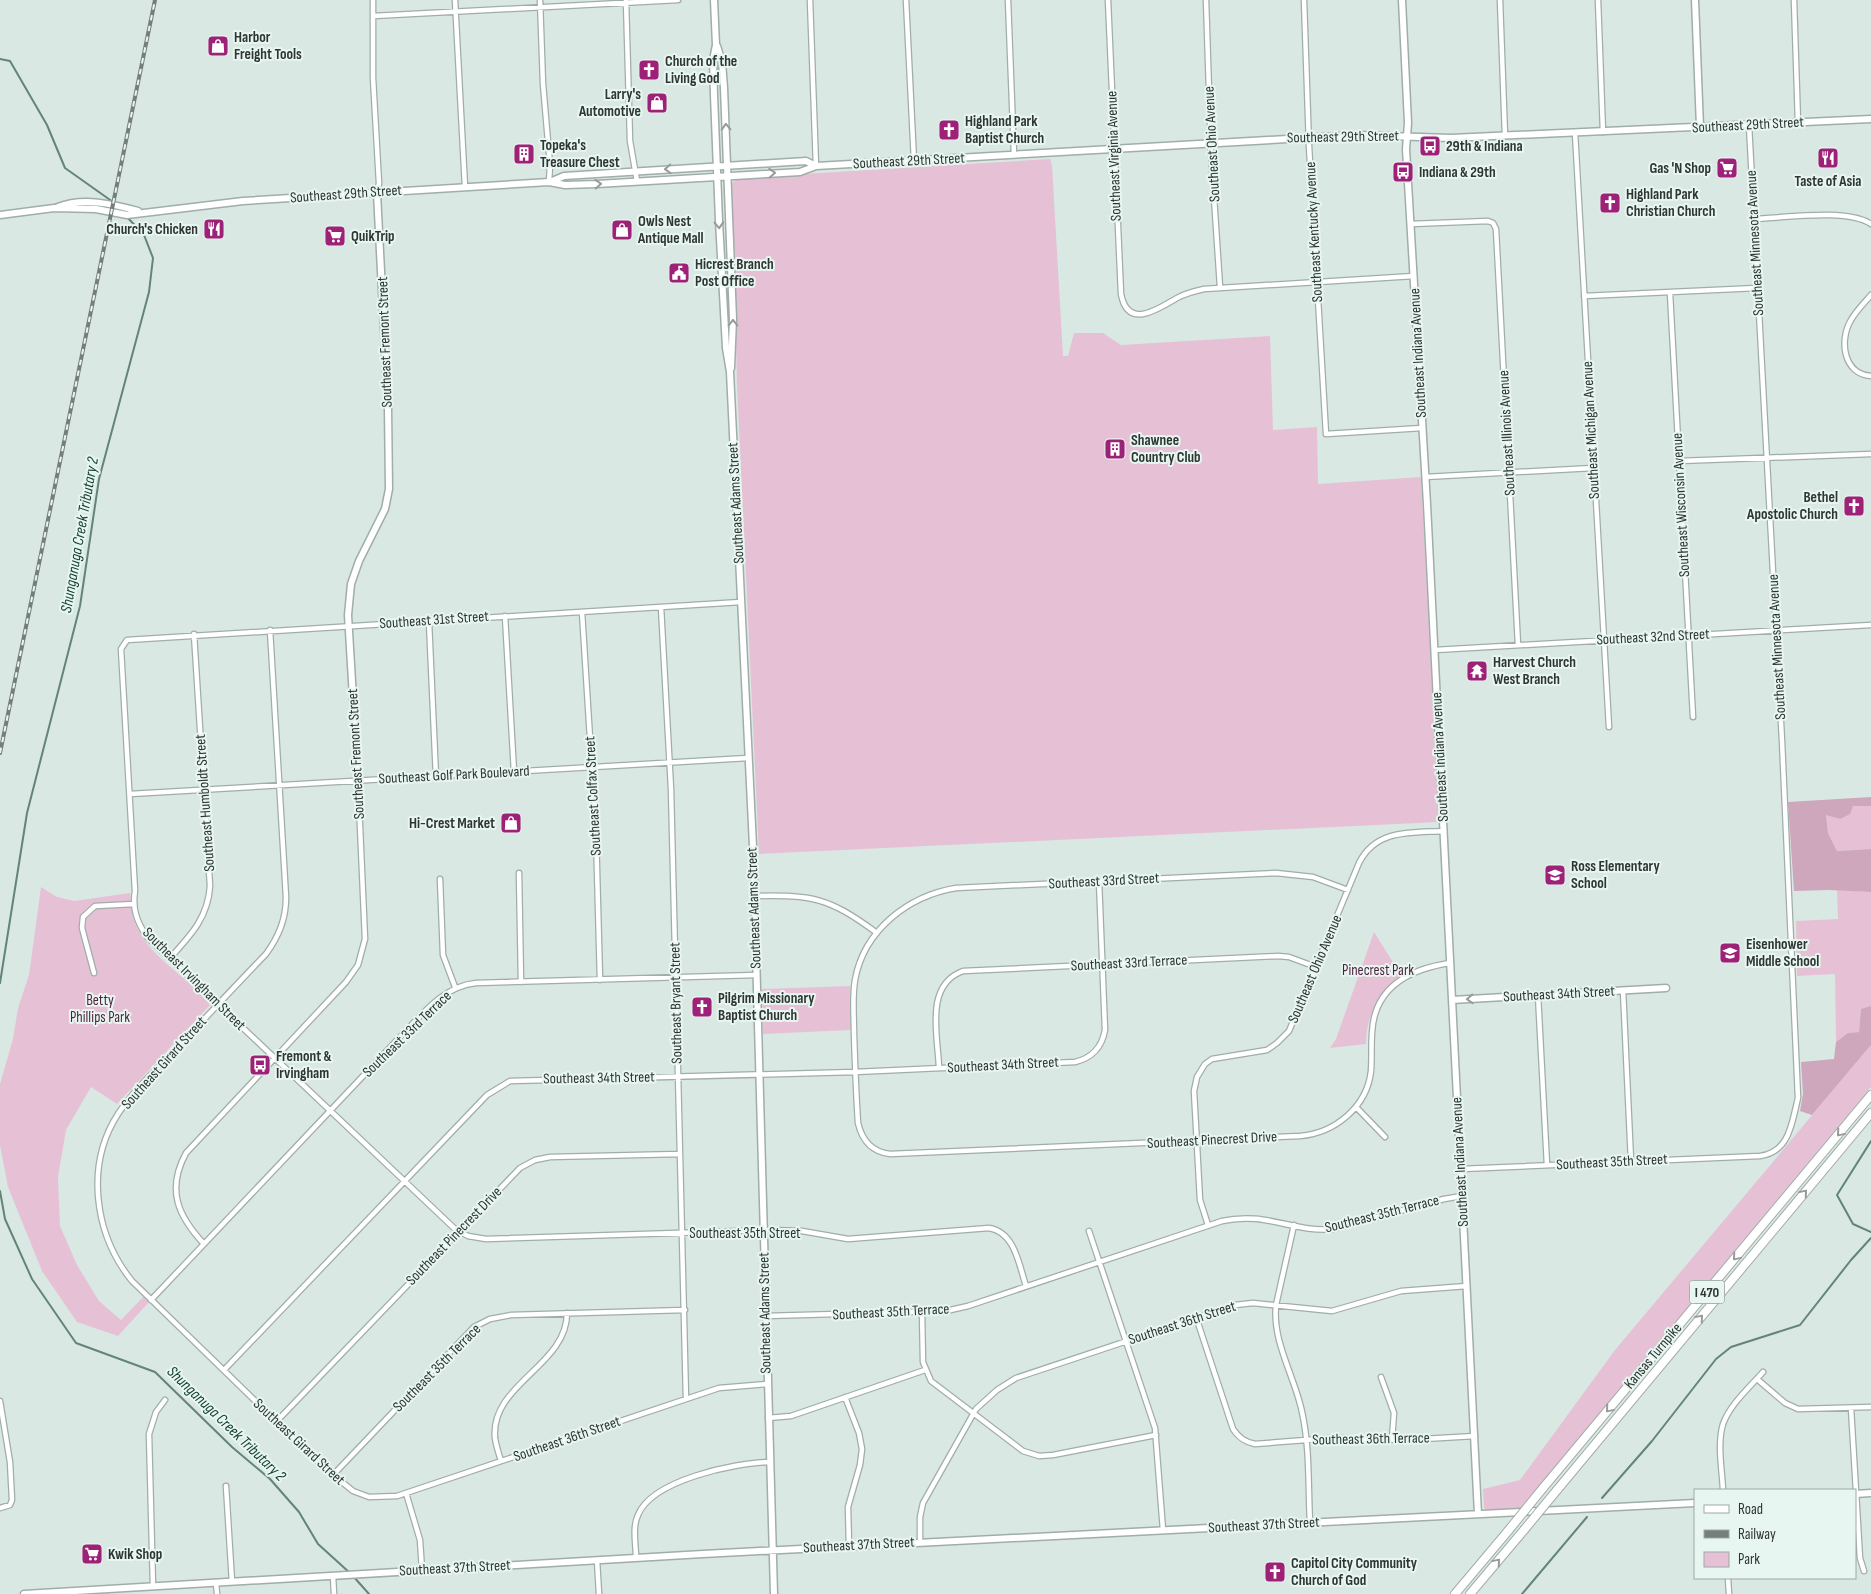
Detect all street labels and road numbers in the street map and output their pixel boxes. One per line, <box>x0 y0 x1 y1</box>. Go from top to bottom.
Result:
street label: Southeast Ohio Avenue <box>1199 86 1225 202</box>
street label: Southeast Virginia Avenue <box>1102 91 1126 221</box>
street label: Southeast 29th Street <box>1692 113 1805 137</box>
street label: Southeast 29th Street <box>1287 127 1400 147</box>
street label: Southeast 29th Street <box>853 149 966 173</box>
street label: Southeast Kentucky Avenue <box>1301 161 1327 303</box>
street label: Southeast Minnesota Avenue <box>1742 170 1768 316</box>
street label: Southeast 29th Street <box>289 181 403 207</box>
street label: Southeast Fremont Street <box>373 276 397 408</box>
street label: Southeast Indiana Avenue <box>1405 288 1431 418</box>
street label: Southeast Michigan Avenue <box>1578 361 1604 499</box>
street label: Southeast Illinois Avenue <box>1494 370 1520 496</box>
street label: Southeast Wisconsin Avenue <box>1668 432 1694 578</box>
street label: Southeast Adams Street <box>723 441 749 564</box>
street label: Southeast Minnesota Avenue <box>1764 574 1790 720</box>
street label: Southeast 31st Street <box>379 607 490 633</box>
street label: Southeast 32nd Street <box>1596 625 1710 649</box>
street label: Southeast Fremont Street <box>343 688 369 820</box>
street label: Southeast Indiana Avenue <box>1427 692 1453 822</box>
street label: Southeast Humboldt Street <box>191 733 219 872</box>
street label: Southeast Colfax Street <box>580 735 606 856</box>
street label: Southeast Golf Park Boulevard <box>378 762 530 788</box>
street label: Southeast Adams Street <box>742 847 766 969</box>
street label: Southeast 33rd Street <box>1048 869 1160 893</box>
street label: Southeast Ohio Avenue <box>1284 912 1346 1026</box>
street label: Southeast Irvingham Street <box>138 923 250 1035</box>
street label: Southeast Bryant Street <box>665 942 687 1064</box>
street label: Southeast 33rd Terrace <box>1070 950 1188 976</box>
street label: Southeast 34th Street <box>1503 982 1616 1006</box>
street label: Southeast 33rd Terrace <box>358 987 456 1081</box>
street label: Southeast Girard Street <box>117 1012 211 1113</box>
street label: Southeast 34th Street <box>947 1053 1060 1077</box>
street label: Southeast 34th Street <box>543 1068 655 1088</box>
street label: Southeast Indiana Avenue <box>1447 1097 1473 1227</box>
street label: Southeast Pinecrest Drive <box>1147 1127 1277 1153</box>
street label: Southeast 35th Street <box>1556 1150 1669 1174</box>
street label: Southeast Pinecrest Drive <box>402 1183 506 1289</box>
street label: Southeast 35th Terrace <box>1323 1191 1441 1237</box>
street label: Southeast 35th Street <box>689 1224 801 1243</box>
street label: Southeast Adams Street <box>754 1252 776 1374</box>
road number: I 470 <box>1690 1280 1724 1304</box>
street label: Southeast 36th Street <box>1126 1297 1239 1349</box>
street label: Southeast 35th Terrace <box>832 1299 950 1325</box>
street label: Kansas Turnpike <box>1620 1319 1686 1393</box>
street label: Southeast 35th Terrace <box>389 1320 485 1416</box>
street label: Southeast Girard Street <box>249 1395 349 1490</box>
street label: Southeast 36th Street <box>511 1412 623 1466</box>
street label: Southeast 36th Terrace <box>1312 1428 1430 1450</box>
street label: Southeast 37th Street <box>1208 1513 1321 1537</box>
street label: Southeast 37th Street <box>803 1533 916 1557</box>
street label: Southeast 37th Street <box>399 1556 512 1580</box>

